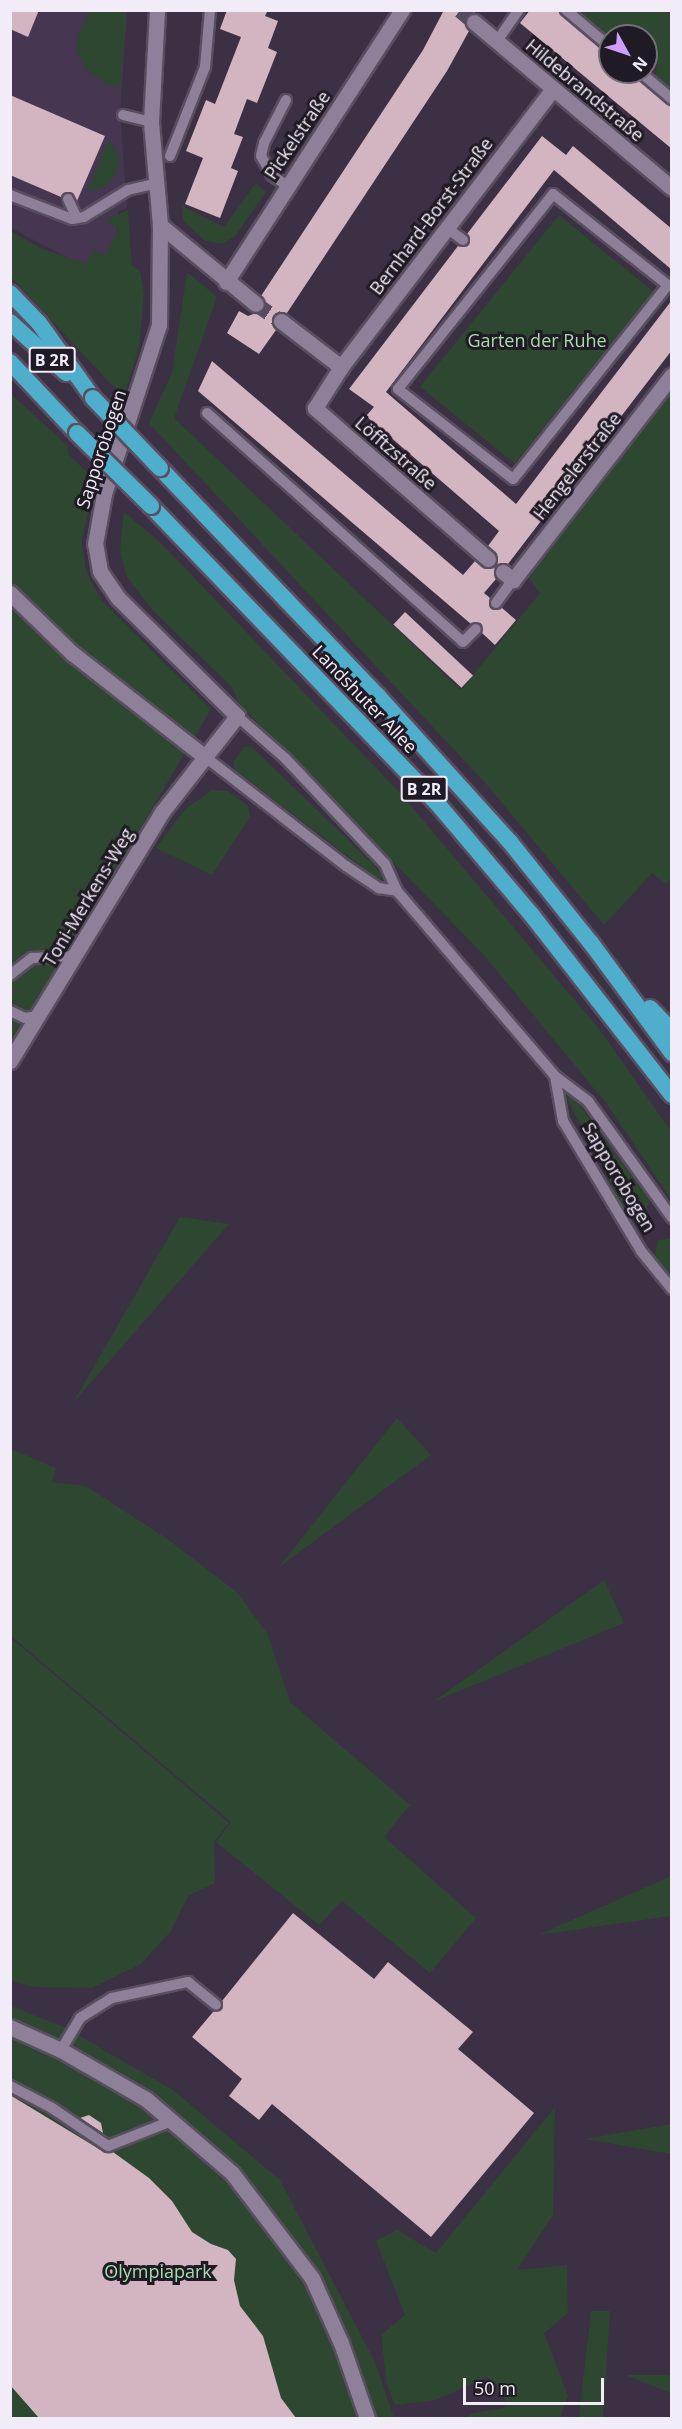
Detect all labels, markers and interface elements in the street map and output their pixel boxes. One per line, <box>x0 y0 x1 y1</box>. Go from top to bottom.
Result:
north arrow <box>598 24 658 84</box>
street label: Hildebrandstraße <box>522 34 648 146</box>
text: N <box>628 52 653 76</box>
street label: Pickelstraße <box>260 87 334 183</box>
street label: Bernhard-Borst-Straße <box>365 133 497 299</box>
park label: Garten der Ruhe <box>467 329 607 351</box>
road number: B 2R <box>28 347 76 373</box>
street label: Sapporobogen <box>72 387 130 511</box>
street label: Hengelerstraße <box>528 408 626 524</box>
street label: Löfftzstraße <box>351 412 441 494</box>
street label: Landshuter Allee <box>308 641 422 757</box>
road number: B 2R <box>400 776 448 802</box>
street label: Toni-Merkens-Weg <box>38 824 138 970</box>
street label: Sapporobogen <box>578 1118 660 1236</box>
park label: Olympiapark <box>104 2260 212 2282</box>
scale bar <box>466 2366 607 2404</box>
text: 50 m <box>474 2376 516 2400</box>

